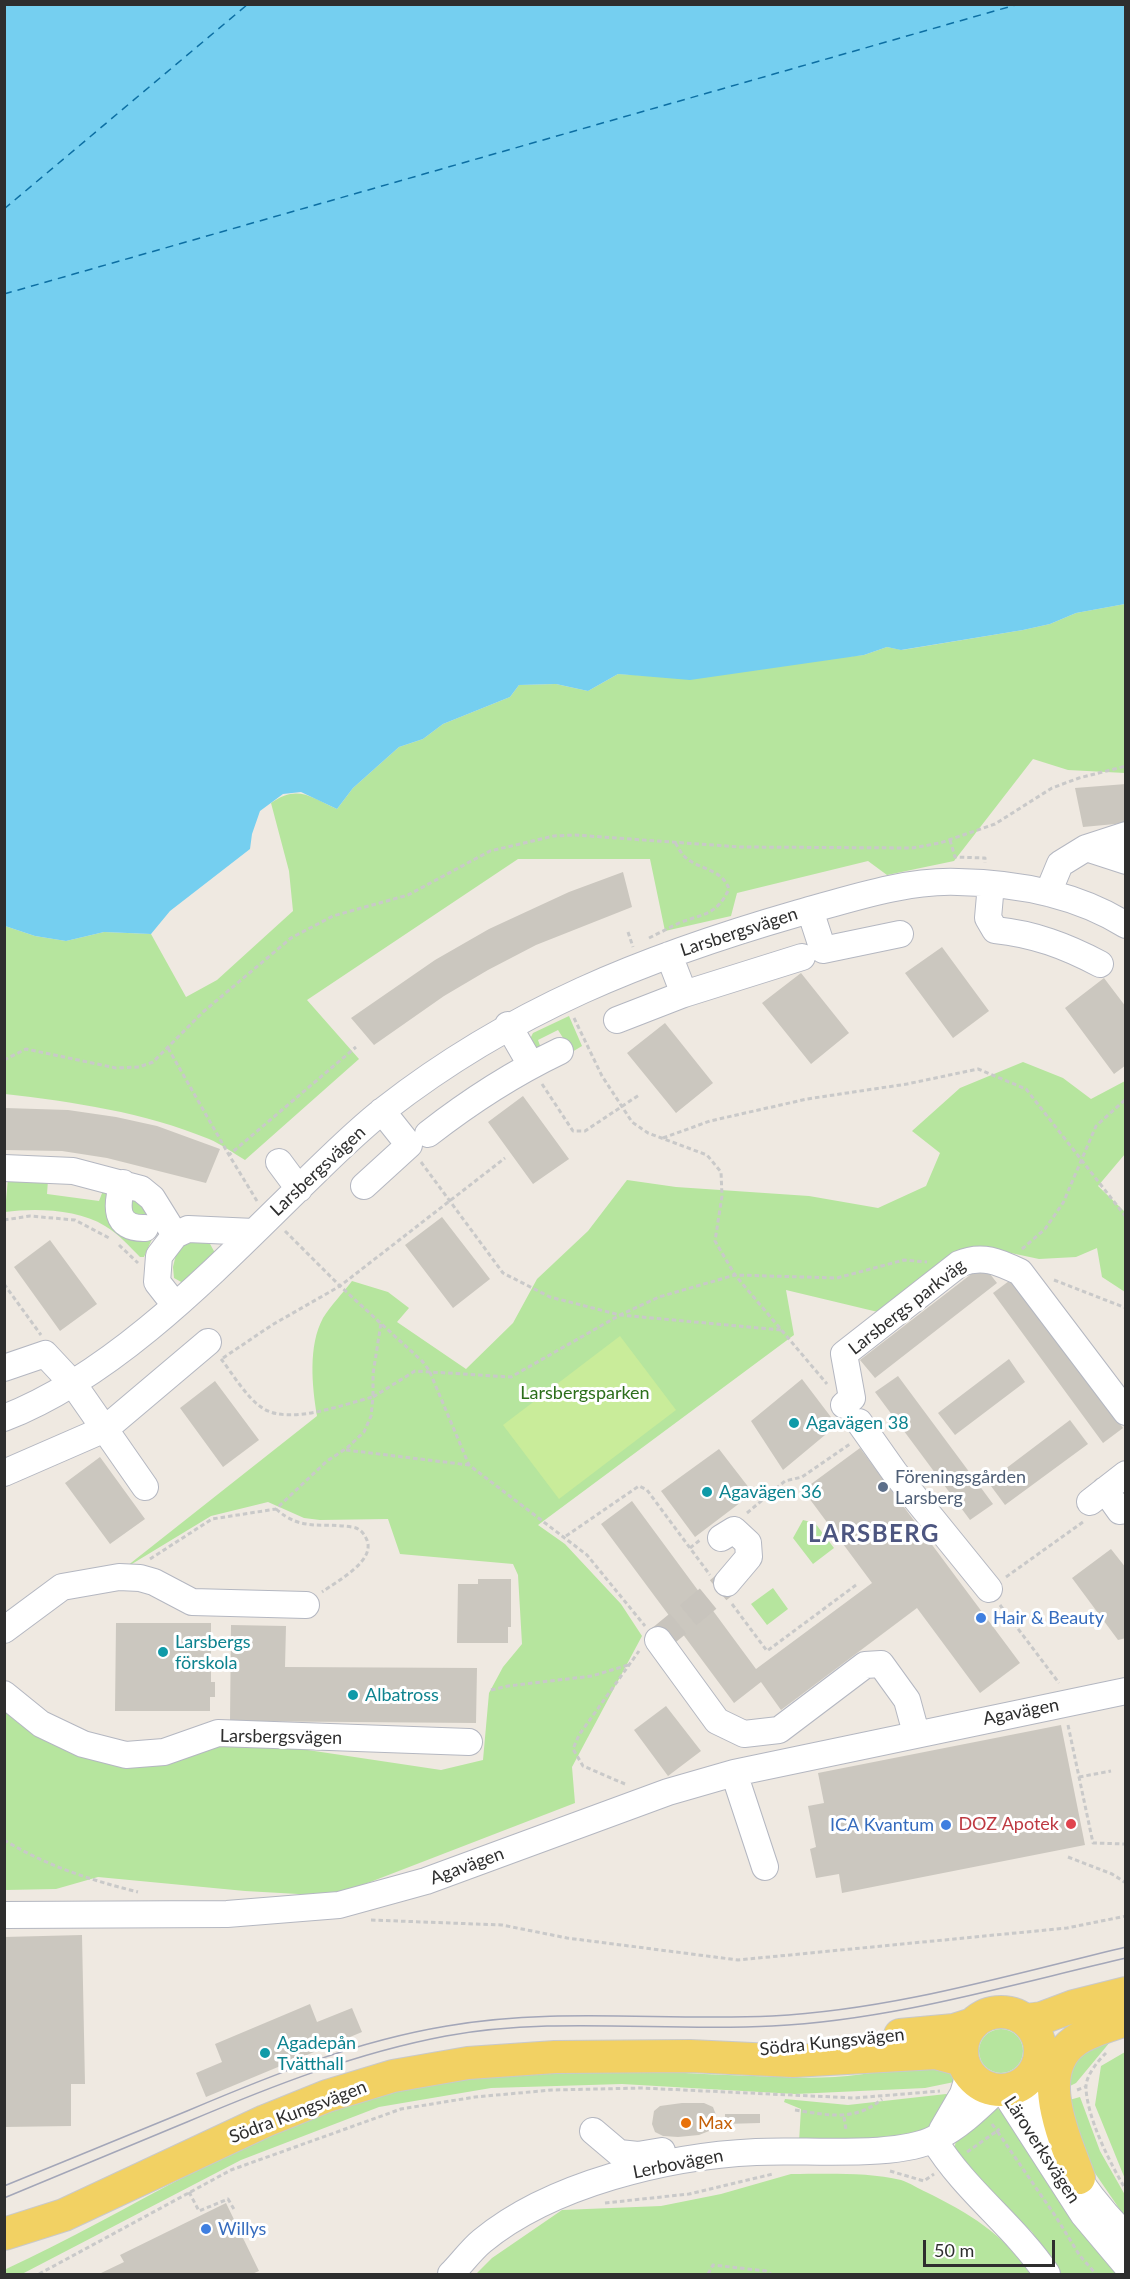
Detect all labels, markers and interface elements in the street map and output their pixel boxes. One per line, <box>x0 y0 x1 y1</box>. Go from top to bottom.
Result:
street label: Larsbergsvägen <box>678 903 800 961</box>
street label: Larsbergsvägen <box>266 1121 370 1221</box>
street label: Larsbergs parkväg <box>844 1255 970 1359</box>
park label: Larsbergsparken <box>520 1382 650 1404</box>
place label: Agavägen 38 <box>806 1412 909 1434</box>
marker: Agavägen 38 <box>787 1416 801 1430</box>
place label: Föreningsgården Larsberg <box>895 1466 1026 1508</box>
marker: Föreningsgården Larsberg <box>876 1480 890 1494</box>
place label: Agavägen 36 <box>719 1481 822 1503</box>
marker: Agavägen 36 <box>700 1485 714 1499</box>
district label: LARSBERG <box>808 1520 940 1548</box>
place label: Hair & Beauty <box>993 1607 1104 1629</box>
marker: Hair & Beauty <box>974 1611 988 1625</box>
place label: Larsbergs förskola <box>175 1631 251 1674</box>
marker: Larsbergs förskola <box>156 1645 170 1659</box>
place label: Albatross <box>365 1684 439 1706</box>
marker: Albatross <box>346 1688 360 1702</box>
street label: Agavägen <box>981 1694 1061 1730</box>
street label: Larsbergsvägen <box>220 1725 342 1749</box>
place label: DOZ Apotek <box>958 1813 1059 1835</box>
place label: ICA Kvantum <box>830 1814 934 1836</box>
marker: DOZ Apotek <box>1064 1817 1078 1831</box>
marker: ICA Kvantum <box>939 1818 953 1832</box>
street label: Agavägen <box>427 1843 507 1889</box>
street label: Södra Kungsvägen <box>759 2024 905 2060</box>
place label: Agadepån Tvätthall <box>277 2032 356 2074</box>
marker: Agadepån Tvätthall <box>258 2046 272 2060</box>
street label: Södra Kungsvägen <box>226 2076 370 2148</box>
street label: Läroverksvägen <box>999 2093 1085 2207</box>
place label: Max <box>698 2112 732 2134</box>
marker: Max <box>679 2116 693 2130</box>
street label: Lerbovägen <box>631 2145 725 2183</box>
place label: Willys <box>218 2218 266 2240</box>
marker: Willys <box>199 2222 213 2236</box>
scale bar <box>926 2228 1058 2266</box>
text: 50 m <box>934 2239 974 2261</box>

